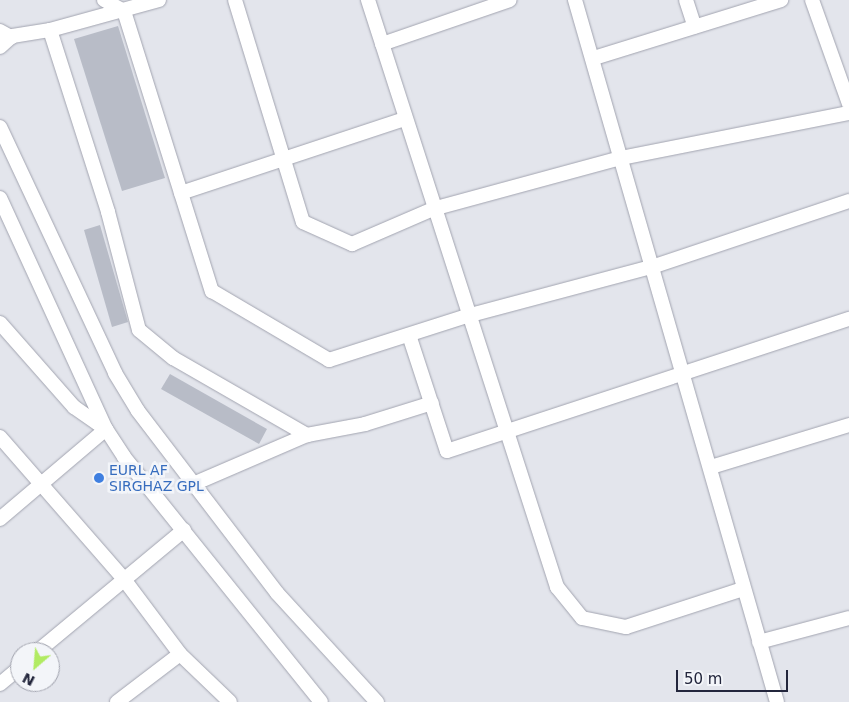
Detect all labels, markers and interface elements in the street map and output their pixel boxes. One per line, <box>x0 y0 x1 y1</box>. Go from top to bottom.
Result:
place label: EURL AF SIRGHAZ GPL <box>109 462 204 494</box>
marker: EURL AF SIRGHAZ GPL <box>93 472 105 484</box>
north arrow <box>10 642 60 692</box>
scale bar <box>679 660 792 692</box>
text: N <box>20 670 37 689</box>
text: 50 m <box>684 670 722 688</box>

